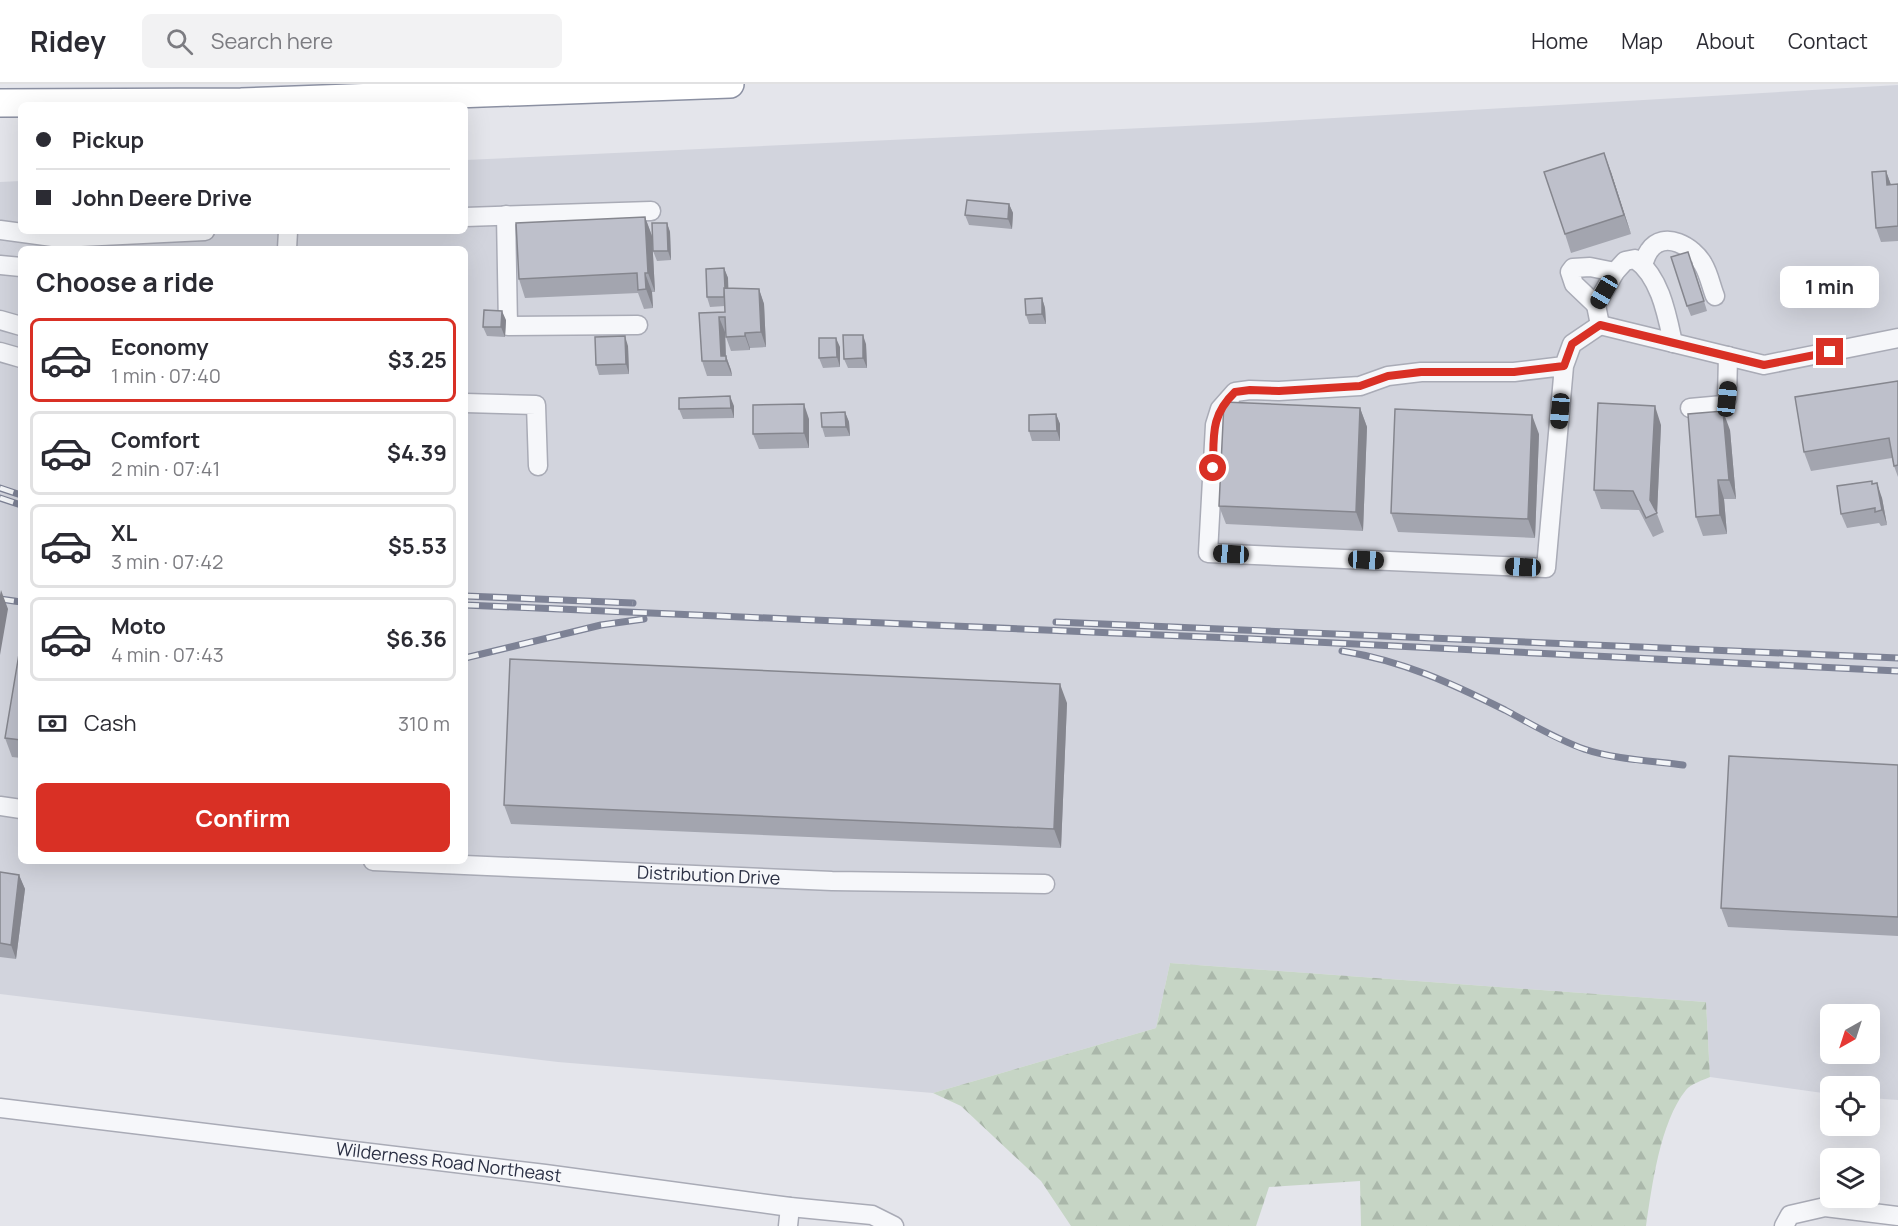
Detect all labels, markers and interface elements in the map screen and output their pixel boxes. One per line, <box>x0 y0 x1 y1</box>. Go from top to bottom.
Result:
search box <box>142 14 562 68</box>
text: Ridey <box>30 22 106 60</box>
icon: search <box>163 25 196 58</box>
text: Search here <box>211 26 333 56</box>
text: Home <box>1531 27 1588 55</box>
text: Map <box>1621 27 1663 55</box>
text: About <box>1696 27 1755 55</box>
text: Contact <box>1788 27 1868 55</box>
text: Pickup <box>72 125 144 155</box>
text: John Deere Drive <box>72 183 252 213</box>
text: Choose a ride <box>36 263 214 300</box>
callout: 1 min <box>1780 265 1880 307</box>
car <box>1587 272 1621 312</box>
text: 1 min <box>1805 273 1854 300</box>
text: Economy <box>111 332 209 362</box>
icon: car <box>39 333 93 387</box>
route end <box>1816 338 1843 365</box>
text: $3.25 <box>388 345 447 375</box>
text: 1 min · 07:40 <box>111 362 221 389</box>
car <box>1716 380 1738 418</box>
car <box>1549 392 1571 430</box>
text: Comfort <box>111 425 200 455</box>
icon: car <box>39 426 93 480</box>
text: $4.39 <box>387 438 447 468</box>
route start <box>1199 454 1226 481</box>
text: 2 min · 07:41 <box>111 455 220 482</box>
text: XL <box>111 518 137 548</box>
icon: car <box>39 519 93 573</box>
text: $5.53 <box>388 531 447 561</box>
car <box>1213 544 1249 564</box>
text: 3 min · 07:42 <box>111 548 224 575</box>
car <box>1348 550 1384 570</box>
car <box>1505 557 1541 577</box>
text: Moto <box>111 611 166 641</box>
icon: car <box>39 612 93 666</box>
text: $6.36 <box>386 624 447 654</box>
text: 4 min · 07:43 <box>111 641 224 668</box>
icon: cash <box>36 707 69 740</box>
text: Cash <box>84 708 137 738</box>
text: 310 m <box>398 710 450 737</box>
button: Confirm <box>36 783 450 852</box>
street label: Distribution Drive <box>636 860 781 890</box>
north arrow <box>1820 1004 1880 1064</box>
map controls <box>1820 1004 1880 1208</box>
button: locate <box>1820 1076 1880 1136</box>
street label: Wilderness Road Northeast <box>335 1136 563 1187</box>
button: layers <box>1820 1148 1880 1208</box>

